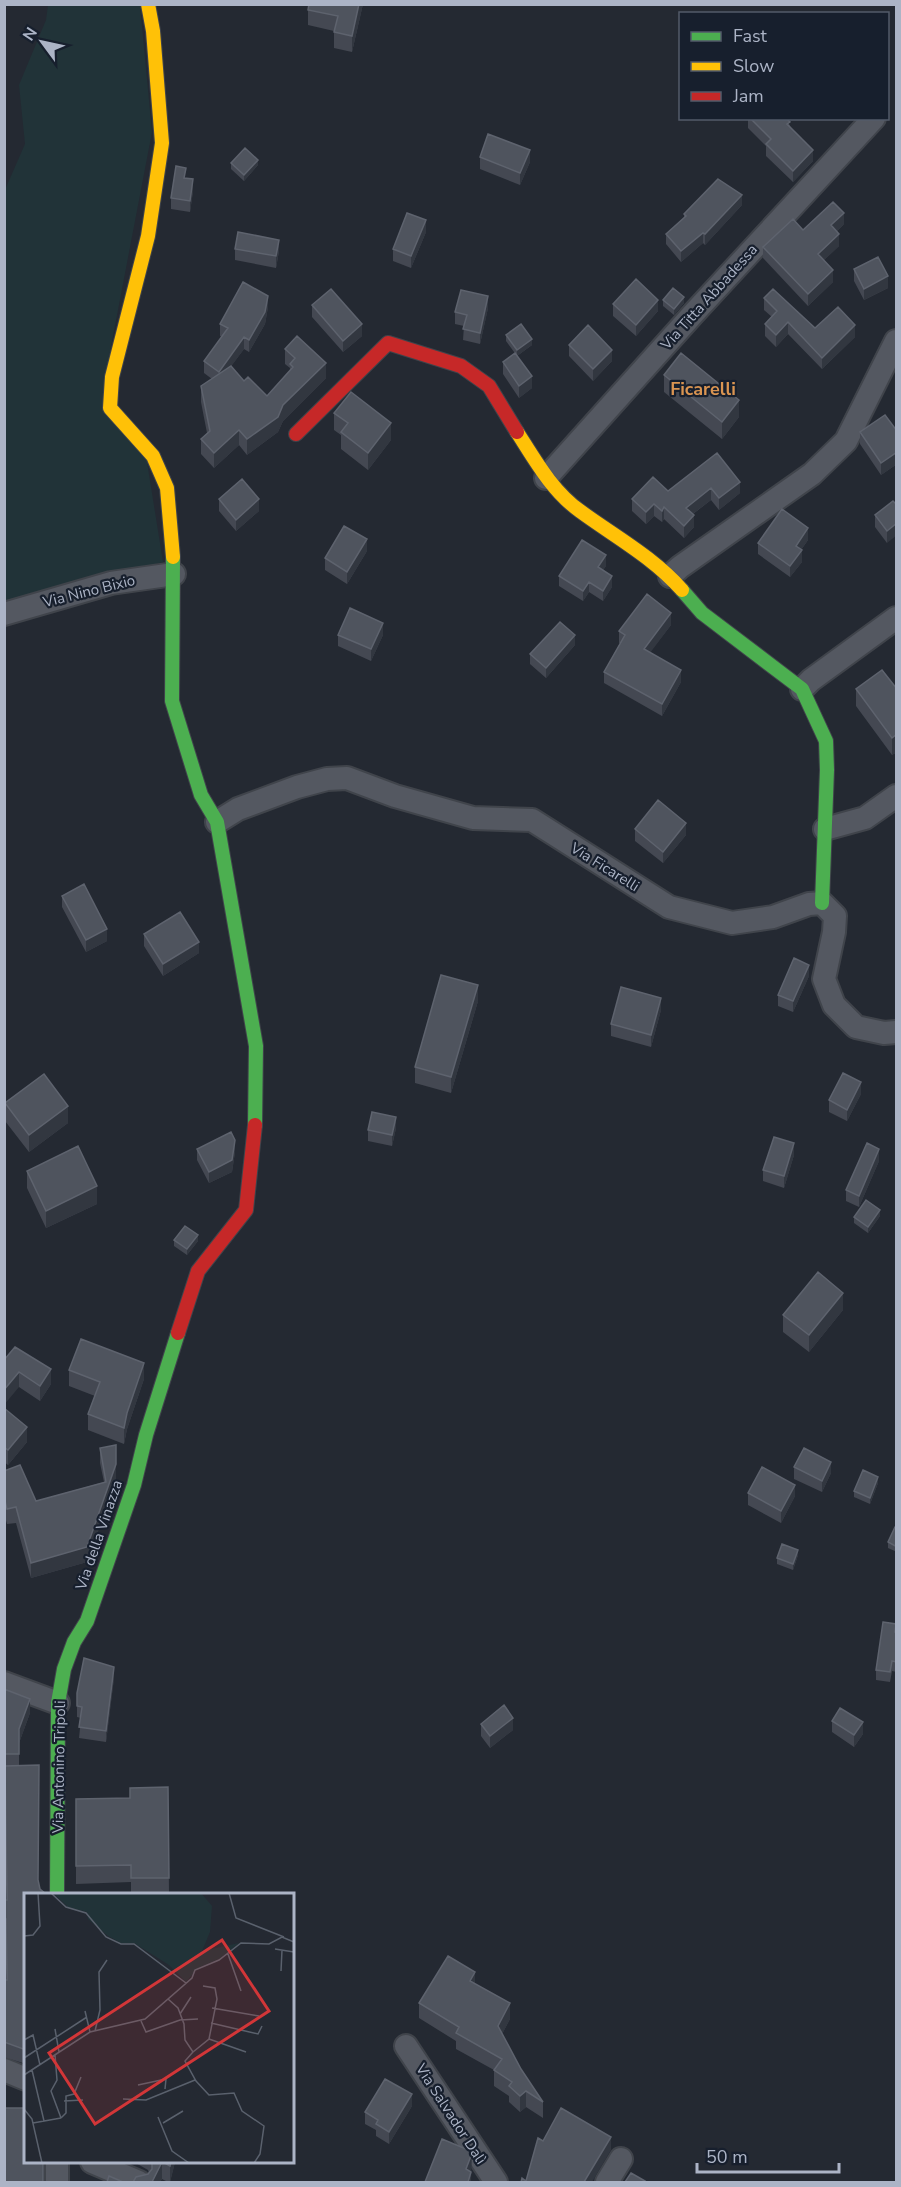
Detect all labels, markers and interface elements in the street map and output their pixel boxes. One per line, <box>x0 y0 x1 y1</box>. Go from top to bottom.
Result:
north arrow <box>12 12 72 72</box>
legend <box>679 12 889 120</box>
text: N <box>18 23 43 45</box>
text: Fast <box>733 24 768 48</box>
text: Slow <box>733 54 774 78</box>
text: Jam <box>732 84 764 108</box>
street label: Via Titta Abbadessa <box>655 240 762 355</box>
district label: Ficarelli <box>670 377 736 401</box>
street label: Via Nino Bixio <box>40 570 137 612</box>
street label: Via Ficarelli <box>566 837 643 896</box>
street label: Via della Vinazza <box>70 1477 127 1594</box>
street label: Via Antonino Tripoli <box>48 1700 70 1835</box>
inset map <box>24 1893 294 2163</box>
street label: Via Salvador Dalì <box>411 2059 491 2168</box>
scale bar <box>697 2136 840 2174</box>
text: 50 m <box>706 2145 748 2169</box>

